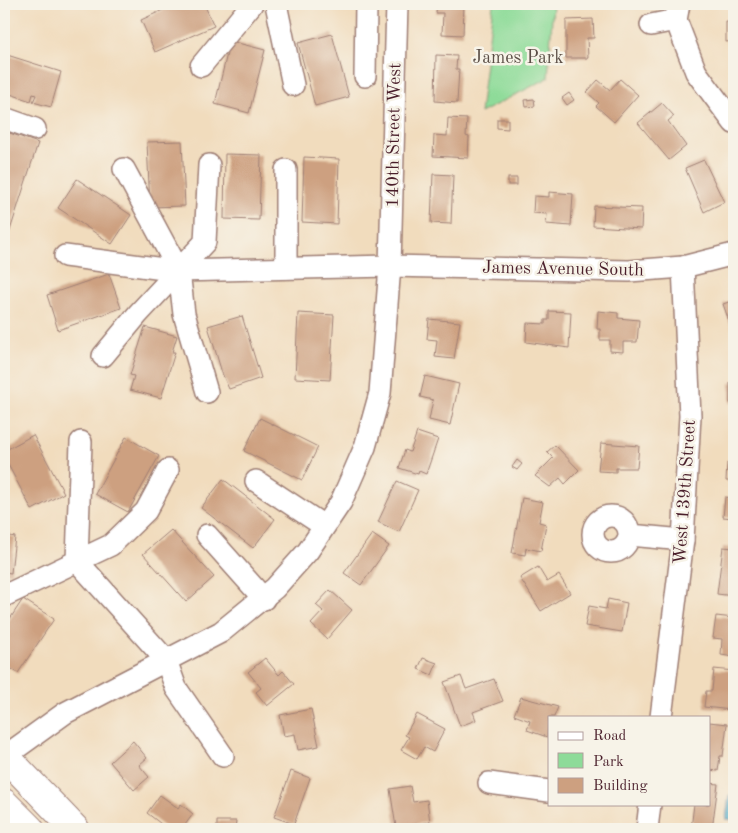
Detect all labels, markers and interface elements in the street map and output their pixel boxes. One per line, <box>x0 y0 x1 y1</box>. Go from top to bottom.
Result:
park label: James Park <box>472 49 564 67</box>
street label: 140th Street West <box>384 62 404 208</box>
street label: James Avenue South <box>482 259 644 279</box>
street label: West 139th Street <box>671 419 699 565</box>
legend <box>548 716 710 806</box>
text: Road <box>593 729 627 744</box>
text: Park <box>593 755 624 770</box>
text: Building <box>593 779 648 794</box>

